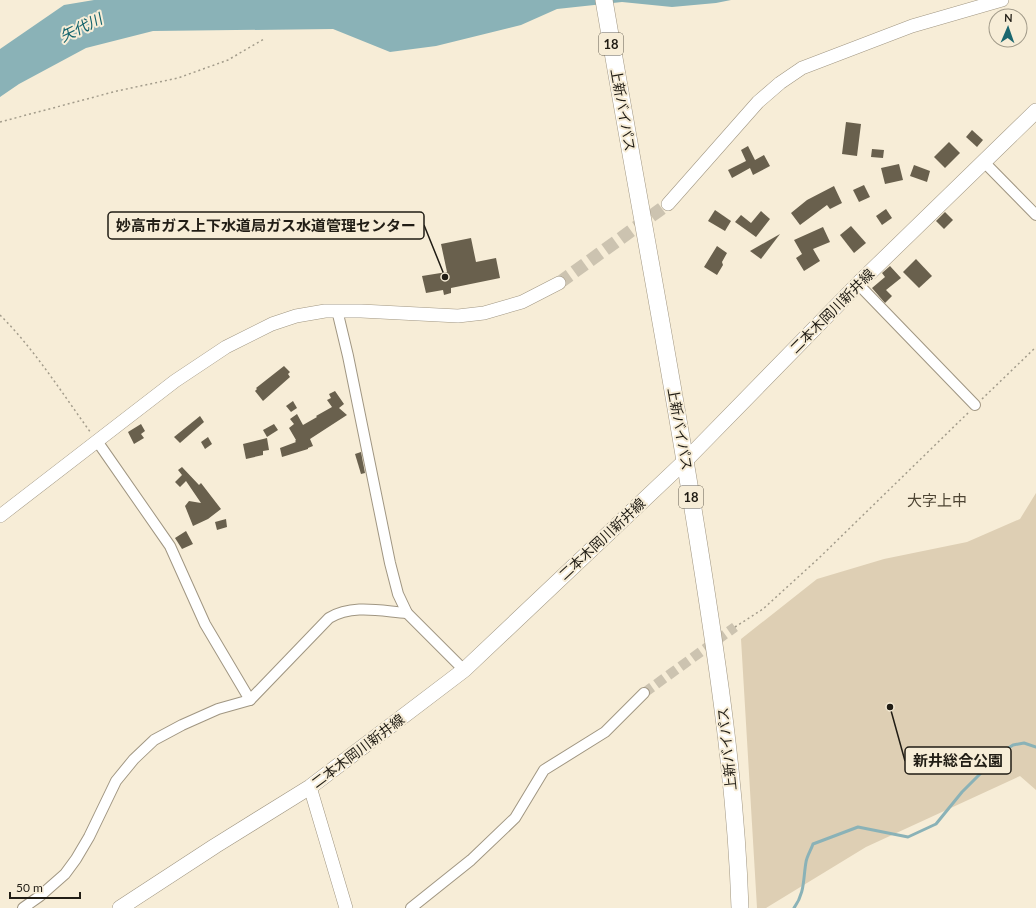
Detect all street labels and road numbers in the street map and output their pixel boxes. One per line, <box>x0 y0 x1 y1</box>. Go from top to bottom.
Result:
road number: 18 <box>599 33 623 55</box>
street label: 上新バイパス <box>608 67 639 153</box>
street label: 二本木岡川新井線 <box>786 265 877 356</box>
street label: 上新バイパス <box>665 386 696 472</box>
road number: 18 <box>679 486 703 508</box>
street label: 二本木岡川新井線 <box>555 494 648 583</box>
street label: 上新バイパス <box>714 707 739 792</box>
street label: 二本木岡川新井線 <box>308 710 408 791</box>

